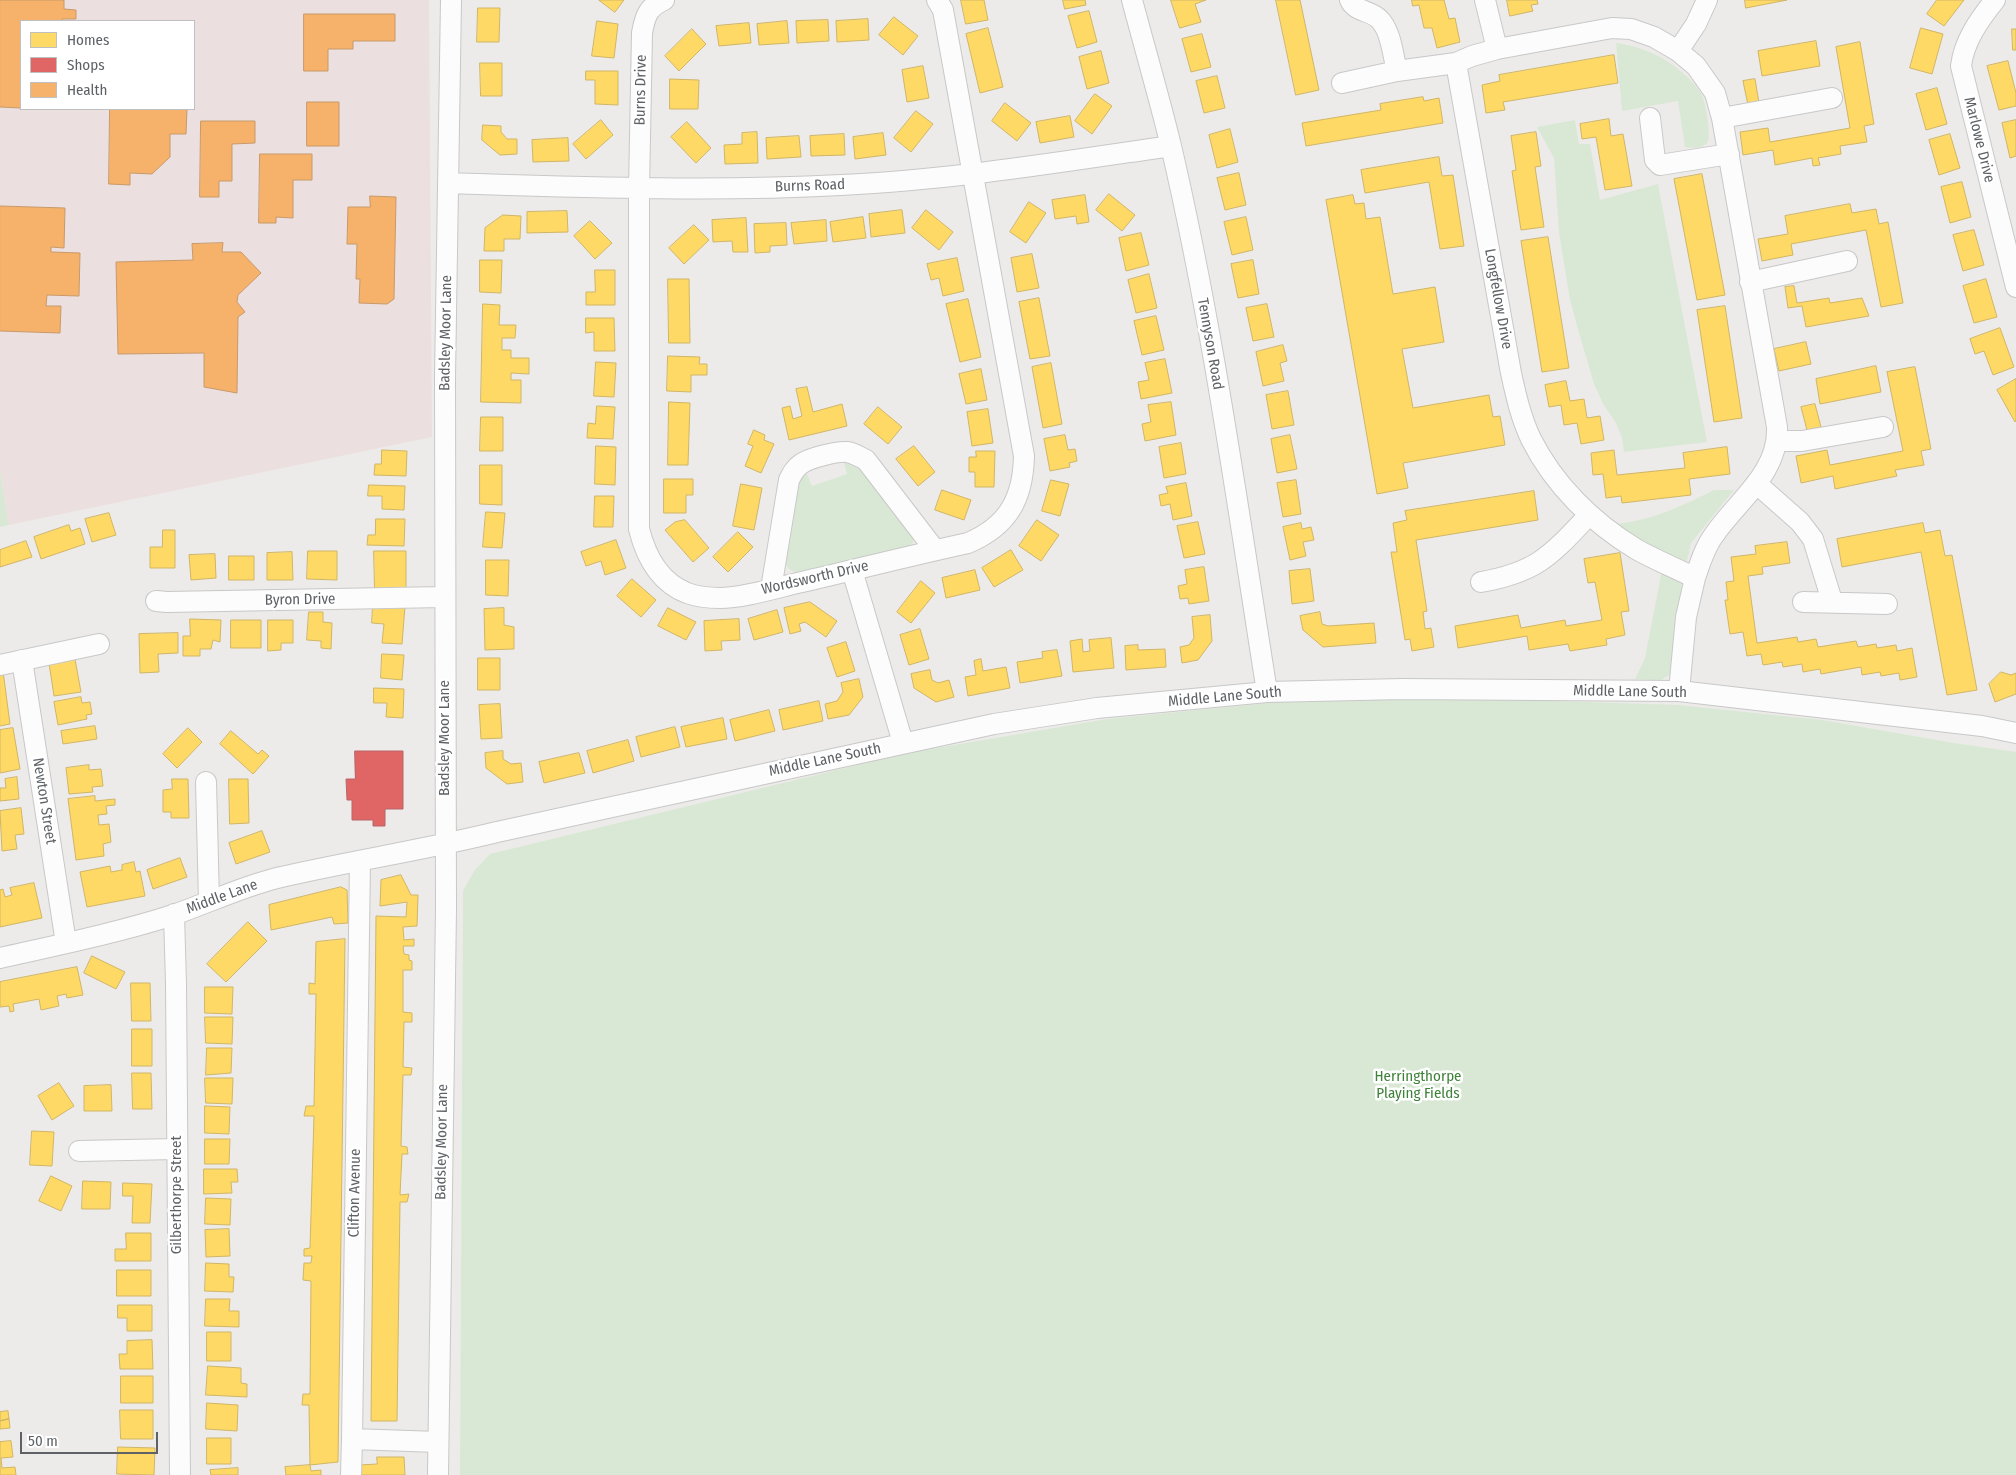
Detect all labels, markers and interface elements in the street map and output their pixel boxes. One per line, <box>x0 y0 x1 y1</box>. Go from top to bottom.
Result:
legend <box>20 20 195 110</box>
text: Homes <box>67 31 109 49</box>
street label: Burns Drive <box>631 54 651 126</box>
text: Shops <box>67 56 105 74</box>
text: Health <box>67 81 107 99</box>
street label: Marlowe Drive <box>1960 95 1998 185</box>
street label: Burns Road <box>775 176 845 196</box>
street label: Longfellow Drive <box>1480 247 1516 351</box>
street label: Badsley Moor Lane <box>436 275 456 391</box>
street label: Tennyson Road <box>1193 297 1227 391</box>
street label: Wordsworth Drive <box>760 557 870 599</box>
street label: Byron Drive <box>264 590 336 610</box>
street label: Badsley Moor Lane <box>436 680 454 796</box>
street label: Middle Lane South <box>1573 682 1687 702</box>
street label: Middle Lane South <box>1167 683 1283 711</box>
street label: Middle Lane South <box>767 739 883 781</box>
street label: Newton Street <box>28 757 60 845</box>
street label: Middle Lane <box>184 876 260 918</box>
park label: Herringthorpe Playing Fields <box>1374 1068 1462 1103</box>
street label: Badsley Moor Lane <box>432 1084 452 1200</box>
street label: Gilberthorpe Street <box>168 1136 186 1254</box>
street label: Clifton Avenue <box>345 1148 365 1238</box>
scale bar <box>22 1422 160 1454</box>
text: 50 m <box>28 1432 58 1450</box>

